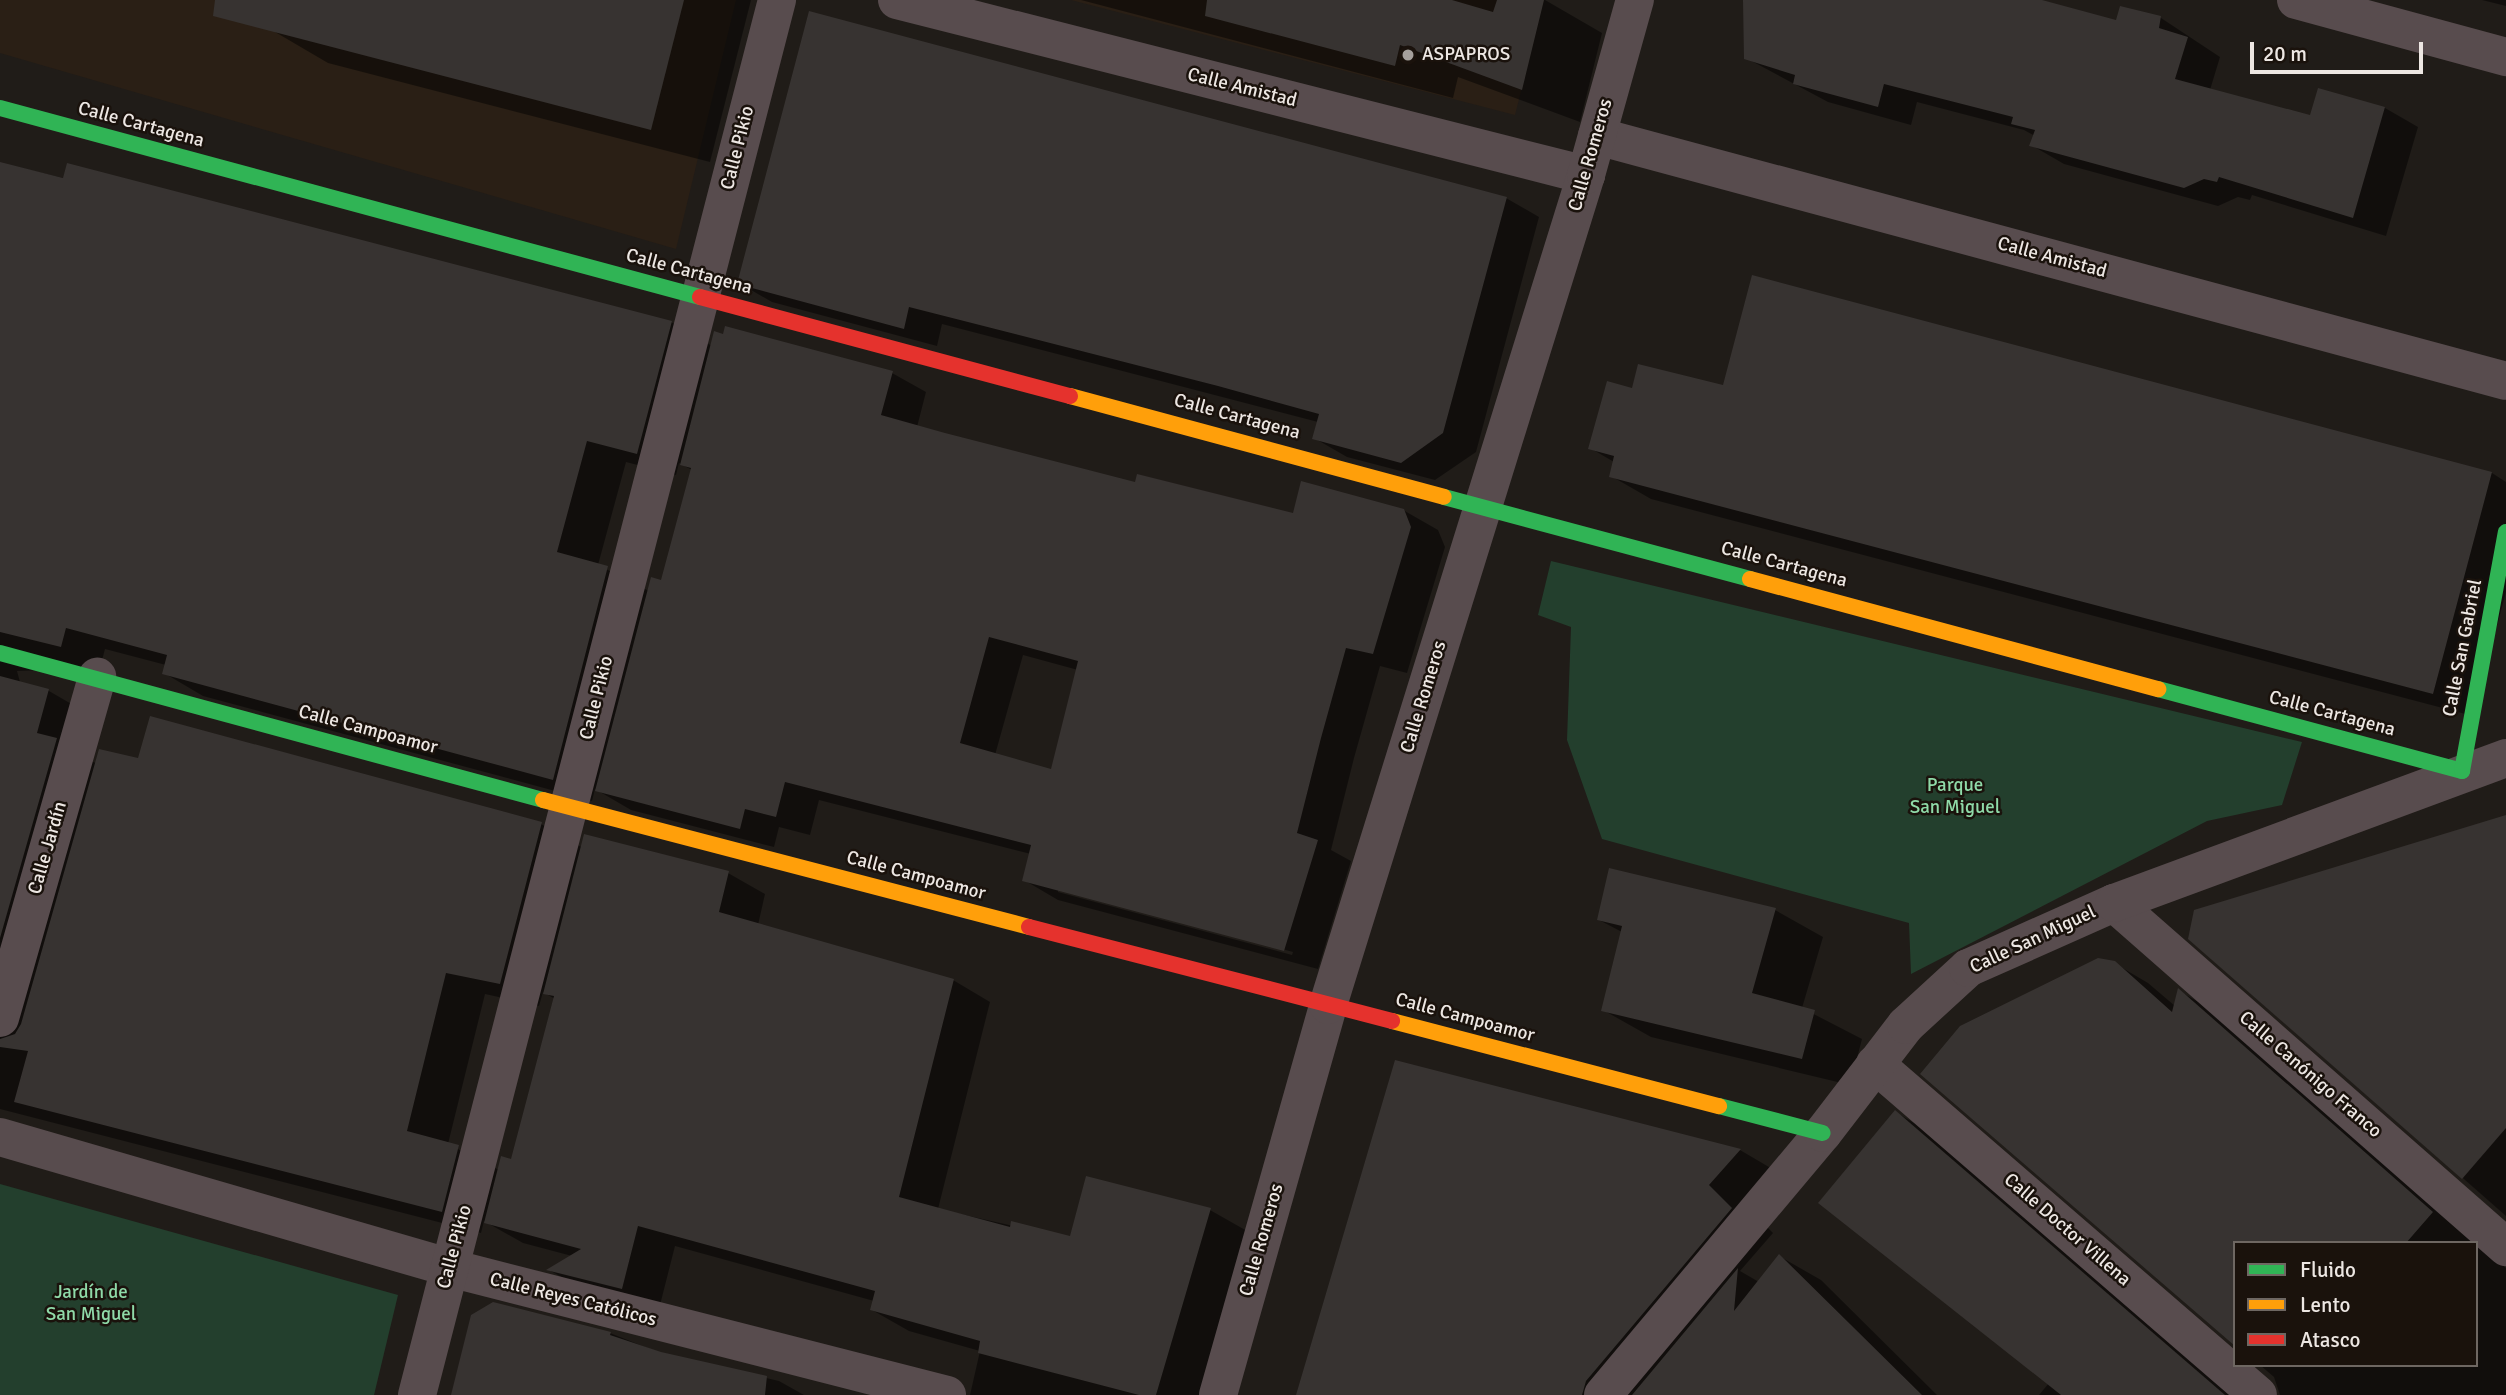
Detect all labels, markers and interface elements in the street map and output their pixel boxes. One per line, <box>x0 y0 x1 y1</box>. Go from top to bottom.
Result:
scale bar <box>2254 28 2427 72</box>
text: 20 m <box>2263 41 2307 67</box>
place label: ASPAPROS <box>1422 44 1510 66</box>
marker: ASPAPROS <box>1400 47 1416 63</box>
street label: Calle Amistad <box>1185 63 1299 113</box>
street label: Calle Romeros <box>1564 96 1618 214</box>
street label: Calle Cartagena <box>75 97 207 153</box>
street label: Calle Pikio <box>717 104 759 192</box>
street label: Calle Amistad <box>1995 233 2109 283</box>
street label: Calle Cartagena <box>623 244 755 300</box>
street label: Calle Cartagena <box>1171 389 1303 445</box>
street label: Calle Cartagena <box>1718 537 1850 593</box>
street label: Calle San Gabriel <box>2438 577 2488 719</box>
street label: Calle Romeros <box>1396 638 1452 756</box>
street label: Calle Pikio <box>576 654 618 742</box>
street label: Calle Cartagena <box>2266 686 2398 742</box>
street label: Calle Campoamor <box>296 700 440 760</box>
park label: Parque San Miguel <box>1910 775 2000 819</box>
street label: Calle Jardín <box>24 799 72 897</box>
street label: Calle Campoamor <box>844 846 988 906</box>
street label: Calle San Miguel <box>1967 901 2099 979</box>
street label: Calle Campoamor <box>1393 988 1537 1048</box>
street label: Calle Canónigo Franco <box>2234 1007 2386 1143</box>
street label: Calle Doctor Villena <box>1999 1169 2135 1291</box>
street label: Calle Romeros <box>1235 1181 1289 1299</box>
street label: Calle Pikio <box>433 1203 477 1291</box>
legend <box>2233 1241 2478 1367</box>
text: Fluido <box>2300 1257 2356 1283</box>
street label: Calle Reyes Católicos <box>487 1268 659 1332</box>
park label: Jardín de San Miguel <box>46 1282 136 1326</box>
text: Lento <box>2300 1292 2350 1318</box>
text: Atasco <box>2300 1327 2360 1353</box>

